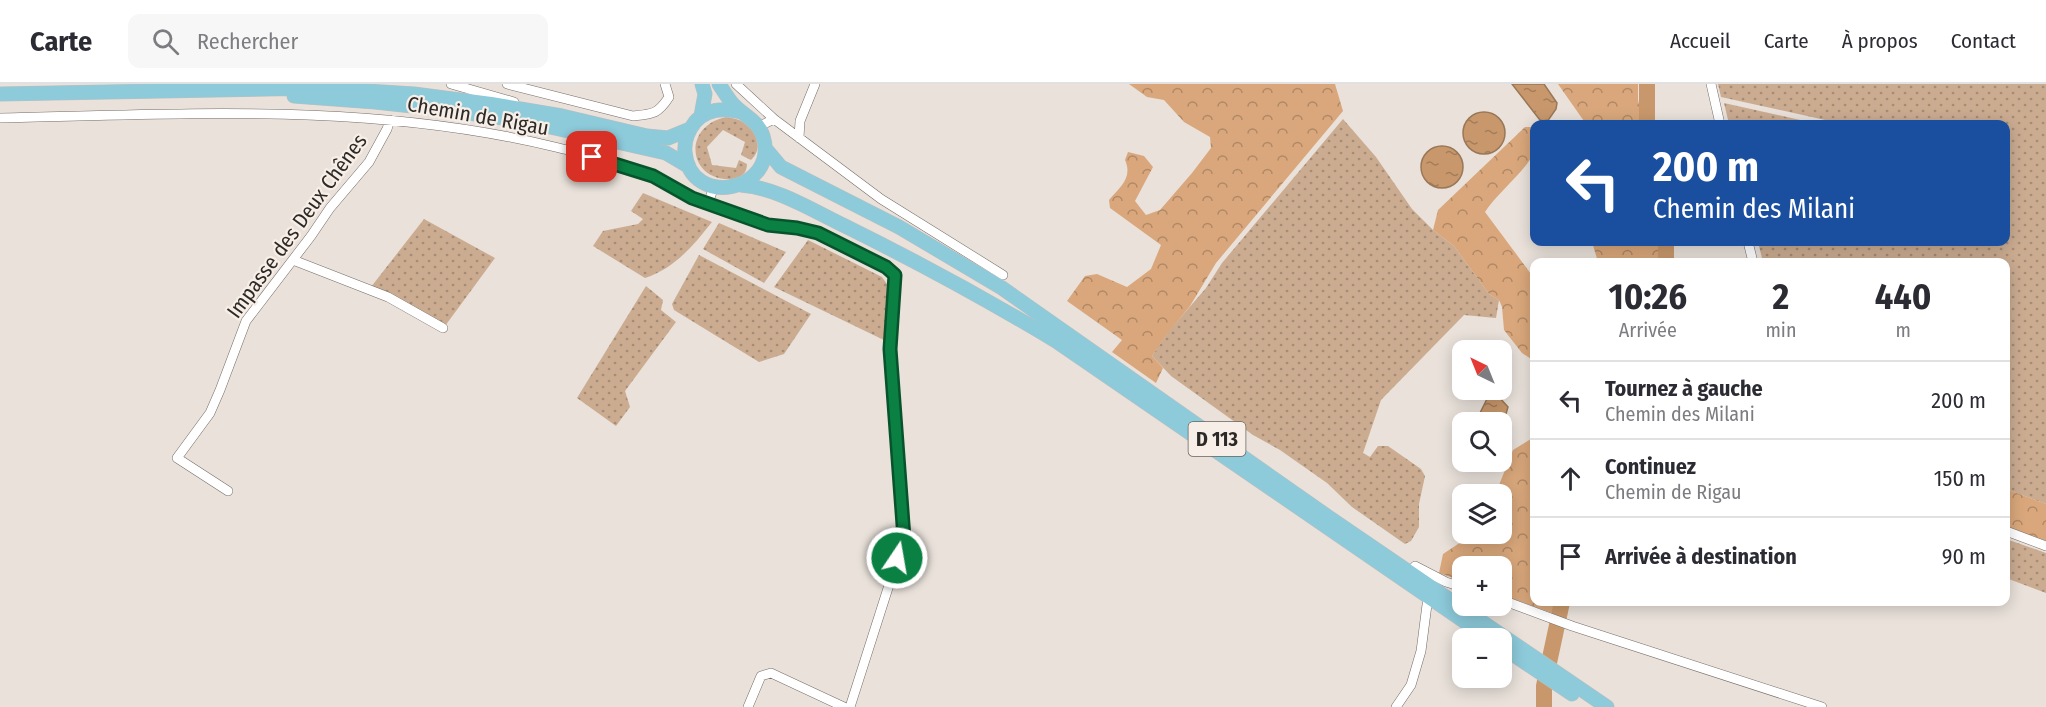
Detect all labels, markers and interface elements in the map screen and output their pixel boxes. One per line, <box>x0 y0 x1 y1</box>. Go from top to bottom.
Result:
search box <box>128 14 548 68</box>
text: Carte <box>30 25 92 58</box>
icon: search <box>149 25 182 58</box>
text: Rechercher <box>197 28 298 55</box>
text: Accueil <box>1670 28 1731 54</box>
text: Carte <box>1764 28 1809 54</box>
text: À propos <box>1842 28 1918 54</box>
text: Contact <box>1951 28 2016 54</box>
street label: Chemin de Rigau <box>405 91 551 141</box>
street label: Impasse des Deux Chênes <box>221 129 373 323</box>
pin <box>566 131 617 182</box>
icon: arrive <box>575 140 608 173</box>
text: 200 m <box>1653 142 1759 192</box>
icon: left <box>1554 144 1632 222</box>
text: Chemin des Milani <box>1653 193 1855 225</box>
text: 10:26 <box>1608 275 1687 319</box>
text: 2 <box>1773 275 1789 319</box>
text: 440 <box>1875 275 1932 319</box>
text: Arrivée <box>1619 318 1677 342</box>
text: min <box>1765 318 1796 342</box>
text: m <box>1896 318 1911 342</box>
north arrow <box>1452 340 1512 400</box>
map controls <box>1452 340 1512 688</box>
text: Tournez à gauche <box>1605 375 1763 402</box>
icon: left <box>1554 384 1587 417</box>
text: 200 m <box>1931 387 1986 414</box>
text: Chemin des Milani <box>1605 402 1755 426</box>
button: search <box>1452 412 1512 472</box>
road number: D 113 <box>1188 422 1246 456</box>
text: Continuez <box>1605 453 1696 480</box>
icon: ahead <box>1554 462 1587 495</box>
text: 150 m <box>1934 465 1986 492</box>
text: Chemin de Rigau <box>1605 480 1742 504</box>
button: layers <box>1452 484 1512 544</box>
position arrow <box>865 526 929 590</box>
icon: arrive <box>1554 540 1587 573</box>
text: Arrivée à destination <box>1605 543 1797 570</box>
text: 90 m <box>1942 543 1986 570</box>
button: + <box>1452 556 1512 616</box>
button: − <box>1452 628 1512 688</box>

